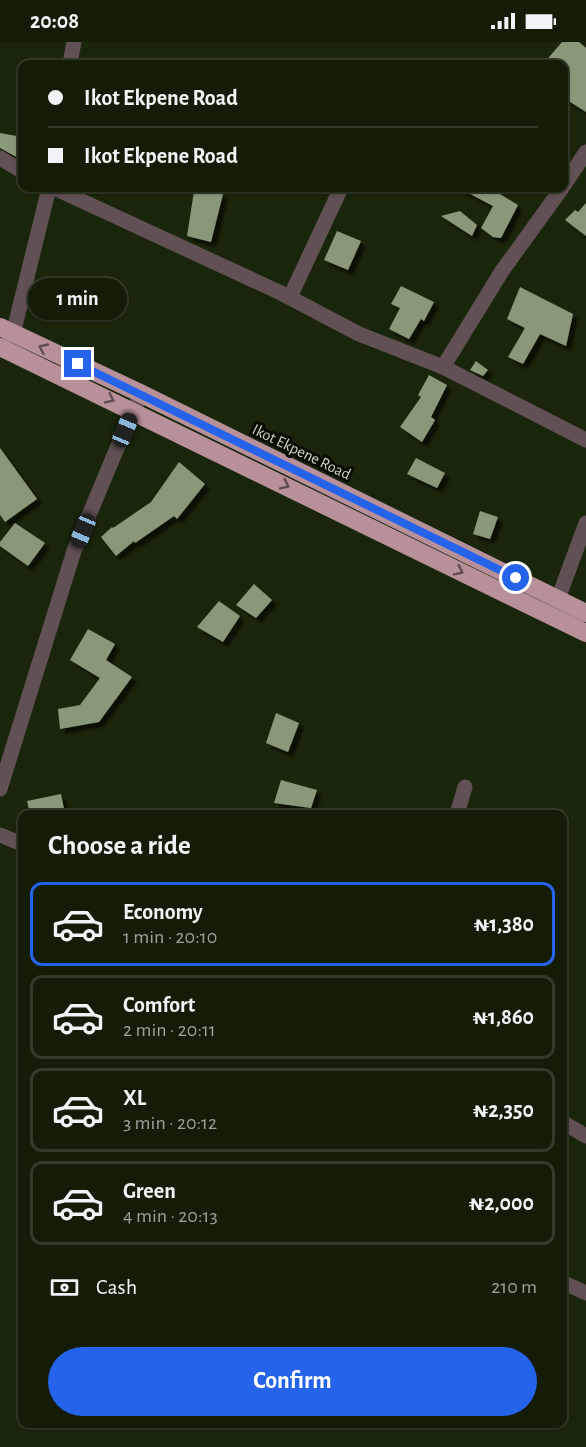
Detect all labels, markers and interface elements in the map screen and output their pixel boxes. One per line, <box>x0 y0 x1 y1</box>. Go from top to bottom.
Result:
text: 20:08 <box>30 10 79 32</box>
text: Ikot Ekpene Road <box>84 87 238 109</box>
text: Ikot Ekpene Road <box>84 145 238 167</box>
callout: 1 min <box>28 277 128 319</box>
text: 1 min <box>56 289 99 309</box>
one-way arrow <box>38 343 49 355</box>
route end <box>64 350 91 377</box>
one-way arrow <box>103 392 114 404</box>
car <box>110 410 140 450</box>
street label: Ikot Ekpene Road <box>250 421 353 483</box>
one-way arrow <box>278 478 289 489</box>
car <box>68 511 98 551</box>
one-way arrow <box>453 564 464 576</box>
route start <box>502 564 529 591</box>
text: Choose a ride <box>48 832 191 859</box>
icon: car <box>51 897 105 951</box>
text: Economy <box>123 901 203 923</box>
text: ₦1,380 <box>474 913 534 935</box>
text: 1 min · 20:10 <box>123 927 217 947</box>
icon: car <box>51 990 105 1044</box>
text: Comfort <box>123 994 195 1016</box>
text: ₦1,860 <box>473 1006 534 1028</box>
text: 2 min · 20:11 <box>123 1020 216 1040</box>
icon: car <box>51 1083 105 1137</box>
text: XL <box>123 1087 146 1109</box>
text: ₦2,350 <box>473 1099 534 1121</box>
text: 3 min · 20:12 <box>123 1113 217 1133</box>
icon: car <box>51 1176 105 1230</box>
text: Green <box>123 1180 176 1202</box>
text: ₦2,000 <box>469 1192 534 1214</box>
text: 4 min · 20:13 <box>123 1206 218 1226</box>
icon: cash <box>48 1271 81 1304</box>
text: Cash <box>96 1276 137 1298</box>
text: 210 m <box>491 1277 537 1297</box>
button: Confirm <box>48 1347 537 1416</box>

